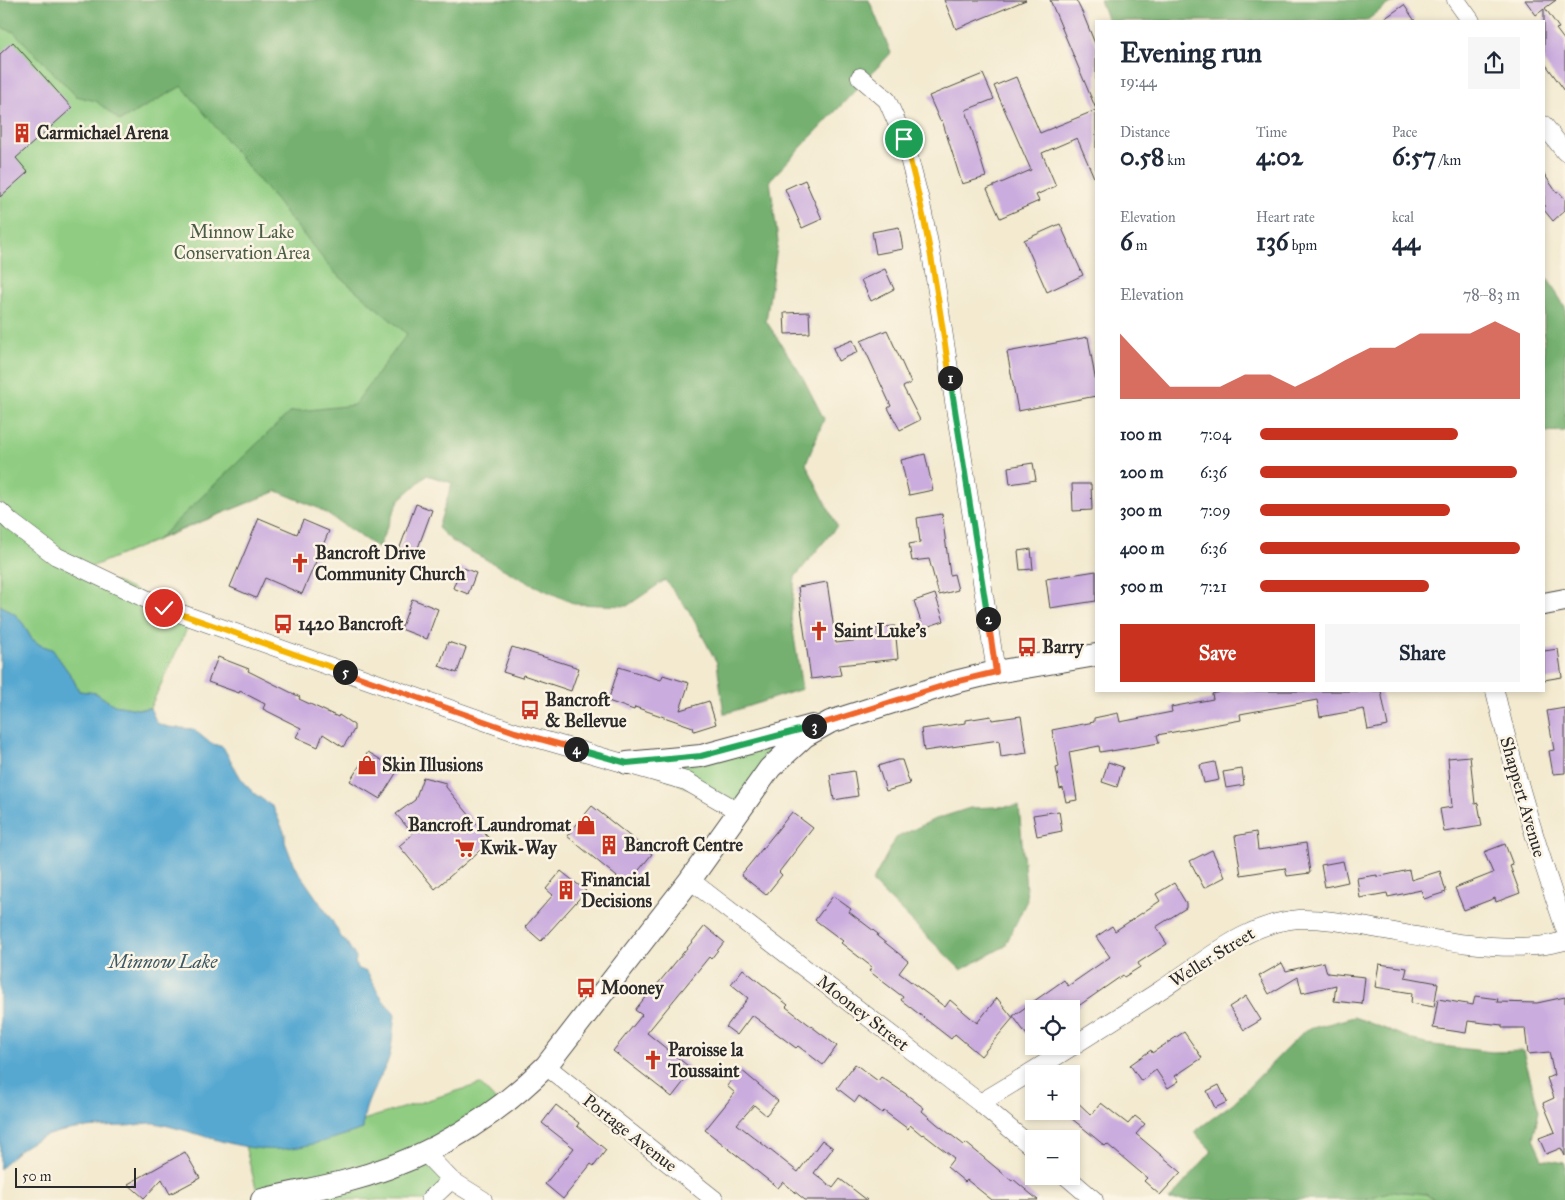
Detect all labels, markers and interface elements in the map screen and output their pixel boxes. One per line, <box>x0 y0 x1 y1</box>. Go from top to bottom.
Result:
text: Evening run <box>1120 35 1262 70</box>
button: share <box>1468 37 1520 89</box>
text: 19:44 <box>1120 72 1157 91</box>
pin <box>883 118 925 160</box>
building icon: Carmichael Arena <box>11 122 33 144</box>
place label: Carmichael Arena <box>37 122 169 144</box>
text: Distance <box>1120 124 1170 141</box>
text: Time <box>1256 124 1287 141</box>
text: Pace <box>1392 124 1417 141</box>
icon: arrive <box>890 125 918 153</box>
text: 0.58 <box>1120 141 1164 172</box>
text: 4:02 <box>1256 141 1303 172</box>
text: 6:57 <box>1392 141 1436 172</box>
text: km <box>1164 152 1186 169</box>
text: /km <box>1436 152 1461 169</box>
text: Elevation <box>1120 209 1176 226</box>
text: Heart rate <box>1256 209 1315 226</box>
text: kcal <box>1392 209 1414 226</box>
park label: Minnow Lake Conservation Area <box>174 221 311 264</box>
text: 6 <box>1120 226 1133 257</box>
text: 136 <box>1256 226 1289 257</box>
text: 44 <box>1392 226 1420 257</box>
text: m <box>1133 237 1148 254</box>
text: bpm <box>1289 237 1317 254</box>
text: Elevation <box>1120 285 1184 304</box>
text: 78–83 m <box>1463 285 1520 304</box>
pin: 1 <box>938 366 962 390</box>
text: 1 <box>948 370 953 387</box>
text: 100 m <box>1120 425 1162 444</box>
text: 7:04 <box>1200 425 1231 444</box>
text: 200 m <box>1120 463 1163 482</box>
text: 6:36 <box>1200 463 1227 482</box>
text: 300 m <box>1120 501 1162 520</box>
text: 7:09 <box>1200 501 1230 520</box>
text: 400 m <box>1120 539 1164 558</box>
text: 6:36 <box>1200 539 1227 558</box>
place label: Bancroft Drive Community Church <box>315 542 466 586</box>
church icon: Bancroft Drive Community Church <box>289 552 311 574</box>
text: 500 m <box>1120 577 1163 596</box>
text: 7:21 <box>1200 577 1227 596</box>
pin <box>143 587 185 629</box>
icon: check <box>150 594 178 622</box>
pin: 2 <box>976 606 1000 632</box>
text: 2 <box>985 611 992 628</box>
bus stop icon: 1420 Bancroft <box>272 613 294 635</box>
place label: 1420 Bancroft <box>298 613 404 636</box>
church icon: Saint Luke's <box>808 620 830 642</box>
place label: Saint Luke's <box>834 620 927 642</box>
button: Save <box>1120 624 1315 682</box>
button: Share <box>1325 624 1520 682</box>
bus stop icon: Barry <box>1016 636 1038 658</box>
place label: Barry <box>1042 636 1085 659</box>
pin: 5 <box>332 660 358 684</box>
text: 5 <box>342 664 349 681</box>
place label: Bancroft & Bellevue <box>545 689 627 732</box>
bus stop icon: Bancroft & Bellevue <box>519 699 541 721</box>
pin: 3 <box>802 714 826 738</box>
text: 3 <box>812 718 817 735</box>
street label: Shappert Avenue <box>1495 734 1551 860</box>
pin: 4 <box>564 736 588 762</box>
text: 4 <box>573 741 580 758</box>
shop icon: Skin Illusions <box>356 754 378 776</box>
place label: Skin Illusions <box>382 754 484 776</box>
place label: Bancroft Laundromat <box>408 814 572 836</box>
shop icon: Bancroft Laundromat <box>575 814 597 836</box>
building icon: Bancroft Centre <box>598 834 620 856</box>
place label: Bancroft Centre <box>624 834 743 856</box>
supermarket icon: Kwik-Way <box>454 837 476 859</box>
place label: Kwik-Way <box>480 837 558 860</box>
place label: Financial Decisions <box>581 869 653 912</box>
building icon: Financial Decisions <box>555 879 577 901</box>
street label: Weller Street <box>1165 922 1259 992</box>
water label: Minnow Lake <box>107 950 218 973</box>
street label: Mooney Street <box>813 970 914 1056</box>
bus stop icon: Mooney <box>575 977 597 999</box>
place label: Mooney <box>601 977 665 1000</box>
map controls <box>1025 1000 1080 1185</box>
button: locate <box>1025 1000 1080 1055</box>
place label: Paroisse la Toussaint <box>667 1039 744 1082</box>
church icon: Paroisse la Toussaint <box>642 1049 664 1071</box>
button: + <box>1025 1065 1080 1120</box>
street label: Portage Avenue <box>578 1089 682 1177</box>
button: − <box>1025 1130 1080 1185</box>
scale bar <box>15 1165 136 1188</box>
text: 50 m <box>22 1168 51 1185</box>

